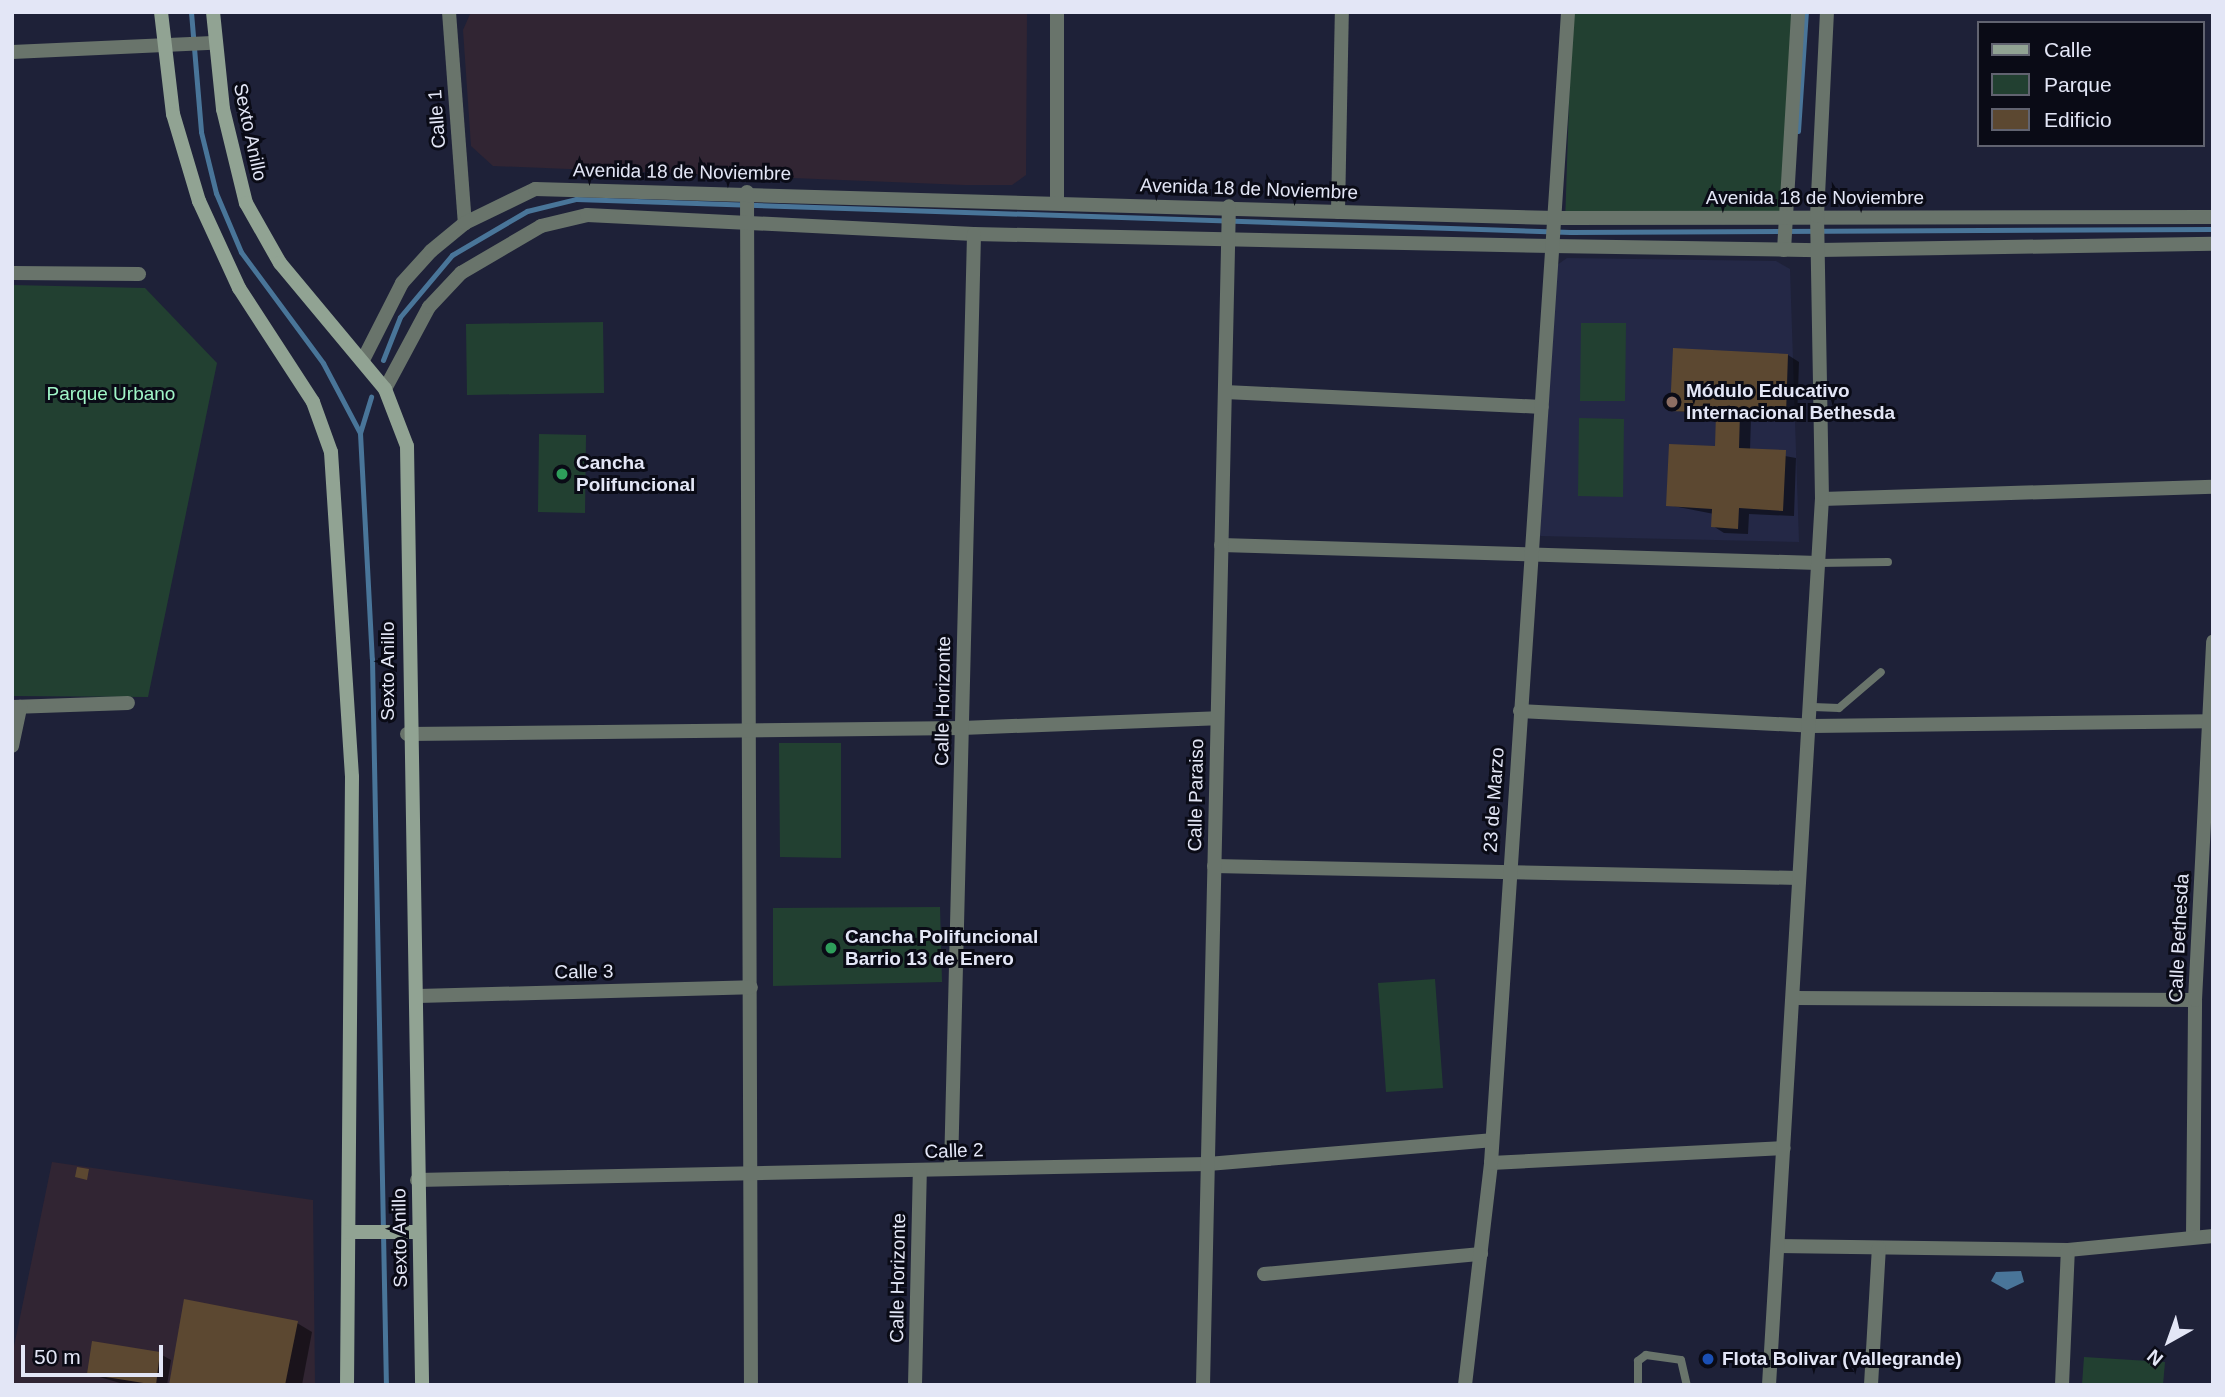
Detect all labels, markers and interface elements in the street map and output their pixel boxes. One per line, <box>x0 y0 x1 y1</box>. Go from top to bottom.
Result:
legend <box>1976 21 2204 147</box>
text: Calle <box>2044 38 2092 61</box>
text: Parque <box>2044 73 2112 96</box>
street label: Sexto Anillo <box>228 81 272 183</box>
street label: Calle 1 <box>424 89 450 149</box>
text: Edificio <box>2044 108 2112 131</box>
street label: Avenida 18 de Noviembre <box>573 159 791 185</box>
street label: Avenida 18 de Noviembre <box>1140 174 1358 204</box>
street label: Avenida 18 de Noviembre <box>1706 187 1924 209</box>
place label: Módulo Educativo Internacional Bethesda <box>1686 380 1895 424</box>
park label: Parque Urbano <box>47 383 175 405</box>
marker: Módulo Educativo Internacional Bethesda <box>1664 394 1680 410</box>
place label: Cancha Polifuncional <box>576 452 695 496</box>
marker: Cancha Polifuncional <box>554 466 570 482</box>
street label: Sexto Anillo <box>377 621 399 721</box>
street label: Calle Horizonte <box>930 636 956 766</box>
street label: Calle Paraiso <box>1184 738 1208 852</box>
street label: 23 de Marzo <box>1479 747 1509 853</box>
street label: Calle Bethesda <box>2164 873 2194 1003</box>
place label: Cancha Polifuncional Barrio 13 de Enero <box>845 926 1038 970</box>
marker: Cancha Polifuncional Barrio 13 de Enero <box>823 940 839 956</box>
street label: Calle 3 <box>554 960 614 984</box>
street label: Calle 2 <box>924 1139 984 1163</box>
street label: Sexto Anillo <box>388 1188 412 1288</box>
street label: Calle Horizonte <box>885 1213 911 1343</box>
north arrow <box>2134 1306 2204 1376</box>
scale bar <box>24 1330 166 1374</box>
text: 50 m <box>34 1345 81 1368</box>
text: N <box>2143 1345 2167 1370</box>
place label: Flota Bolivar (Vallegrande) <box>1722 1348 1962 1370</box>
marker: Flota Bolivar (Vallegrande) <box>1700 1351 1716 1367</box>

